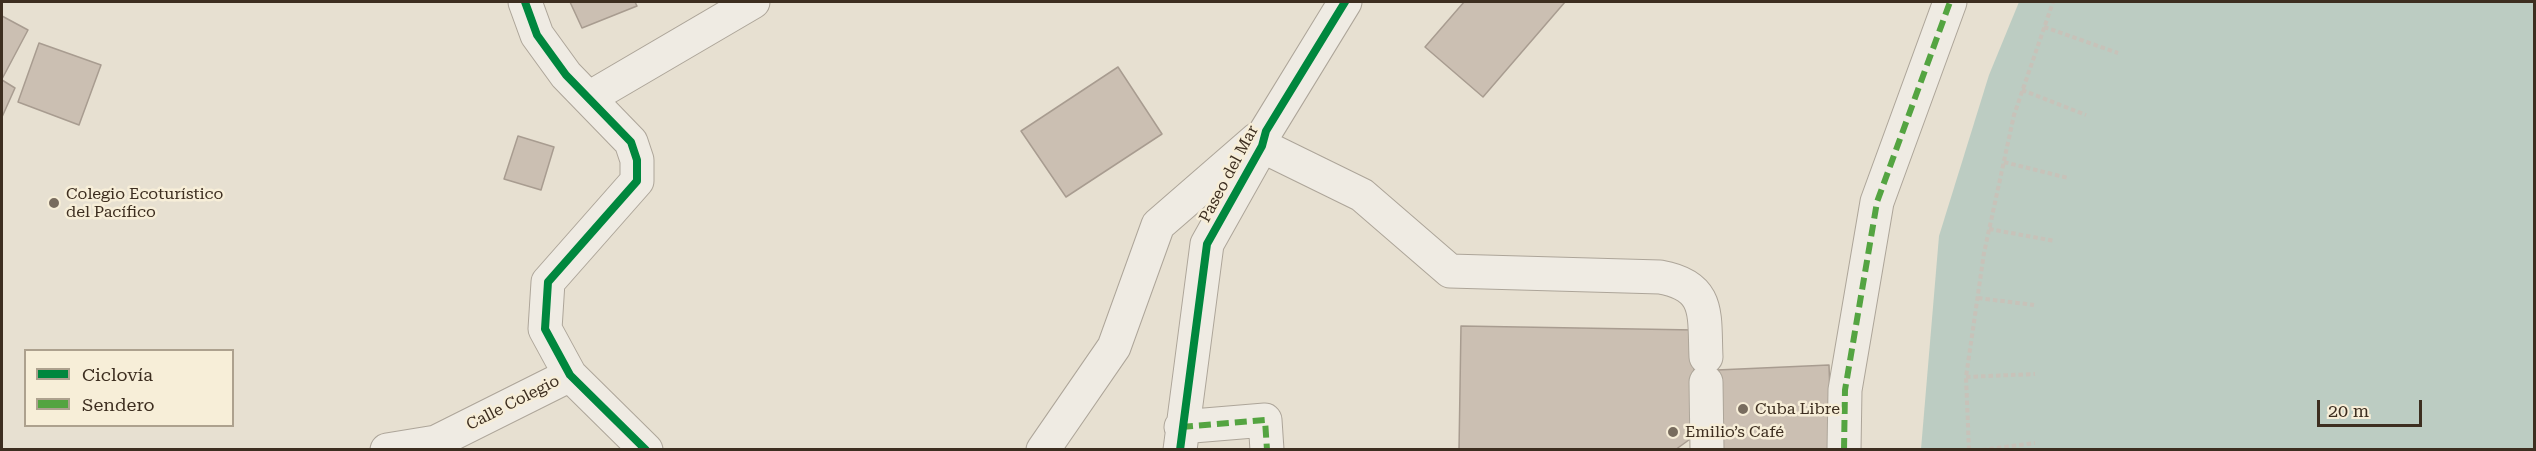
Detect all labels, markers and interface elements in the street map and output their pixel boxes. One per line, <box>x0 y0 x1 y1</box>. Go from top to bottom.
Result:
street label: Paseo del Mar <box>1195 122 1263 226</box>
place label: Colegio Ecoturístico del Pacífico <box>66 184 223 222</box>
marker: Colegio Ecoturístico del Pacífico <box>47 196 61 210</box>
legend <box>24 349 234 427</box>
text: Ciclovía <box>82 364 153 385</box>
street label: Calle Colegio <box>463 371 563 435</box>
scale bar <box>2320 388 2425 426</box>
text: Sendero <box>82 394 155 415</box>
place label: Cuba Libre <box>1755 399 1840 419</box>
text: 20 m <box>2328 400 2369 421</box>
marker: Cuba Libre <box>1736 402 1750 416</box>
place label: Emilio’s Café <box>1685 422 1784 442</box>
marker: Emilio’s Café <box>1666 425 1680 439</box>

